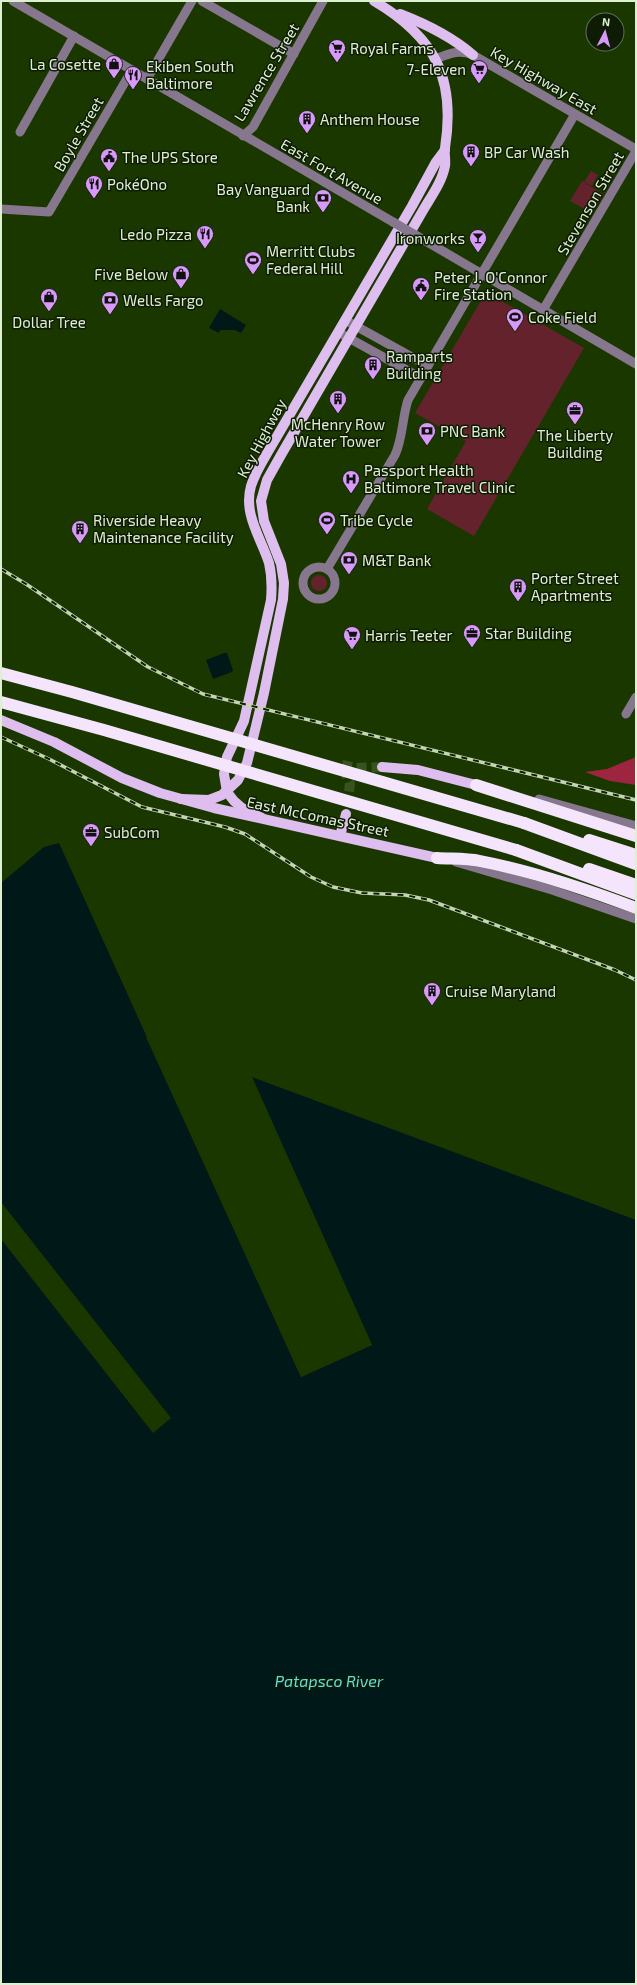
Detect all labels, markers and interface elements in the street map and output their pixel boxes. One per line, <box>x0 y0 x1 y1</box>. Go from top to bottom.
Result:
north arrow <box>585 12 625 52</box>
text: N <box>601 15 611 28</box>
street label: Lawrence Street <box>230 19 302 124</box>
supermarket icon: Royal Farms <box>327 38 347 63</box>
place label: Royal Farms <box>350 39 434 57</box>
street label: Key Highway East <box>488 42 601 118</box>
shop icon: La Cosette <box>104 54 124 79</box>
place label: La Cosette <box>29 55 101 73</box>
place label: Ekiben South Baltimore <box>146 57 234 92</box>
supermarket icon: 7-Eleven <box>469 59 489 84</box>
place label: 7-Eleven <box>406 60 466 78</box>
restaurant icon: Ekiben South Baltimore <box>123 65 143 90</box>
street label: Boyle Street <box>49 93 107 175</box>
building icon: Anthem House <box>297 109 317 134</box>
place label: Anthem House <box>320 110 420 128</box>
street label: East Fort Avenue <box>278 135 386 207</box>
building icon: BP Car Wash <box>461 142 481 167</box>
place label: BP Car Wash <box>484 143 569 161</box>
public building icon: The UPS Store <box>99 147 119 172</box>
place label: The UPS Store <box>122 148 218 166</box>
street label: Stevenson Street <box>553 148 627 258</box>
restaurant icon: PokéOno <box>84 174 104 199</box>
place label: PokéOno <box>107 175 167 193</box>
place label: Bay Vanguard Bank <box>217 180 310 215</box>
bank icon: Bay Vanguard Bank <box>313 188 333 213</box>
restaurant icon: Ledo Pizza <box>195 224 215 249</box>
place label: Ledo Pizza <box>120 225 192 243</box>
bar icon: Ironworks <box>468 228 488 253</box>
place label: Ironworks <box>396 229 465 247</box>
place label: Merritt Clubs Federal Hill <box>266 242 355 277</box>
sports icon: Merritt Clubs Federal Hill <box>243 250 263 275</box>
shop icon: Five Below <box>171 264 191 289</box>
place label: Five Below <box>94 265 168 283</box>
place label: Peter J. O'Connor Fire Station <box>434 268 547 303</box>
public building icon: Peter J. O'Connor Fire Station <box>411 276 431 301</box>
shop icon: Dollar Tree <box>39 287 59 312</box>
bank icon: Wells Fargo <box>100 290 120 315</box>
place label: Wells Fargo <box>123 291 204 309</box>
sports icon: Coke Field <box>505 307 525 332</box>
place label: Coke Field <box>528 308 597 326</box>
place label: Dollar Tree <box>12 313 86 331</box>
place label: Ramparts Building <box>386 347 453 382</box>
building icon: Ramparts Building <box>363 355 383 380</box>
building icon: McHenry Row Water Tower <box>328 389 348 414</box>
street label: Key Highway <box>233 395 289 481</box>
office icon: The Liberty Building <box>565 400 585 425</box>
place label: McHenry Row Water Tower <box>291 415 385 450</box>
bank icon: PNC Bank <box>417 421 437 446</box>
place label: PNC Bank <box>440 422 506 440</box>
place label: The Liberty Building <box>537 426 613 461</box>
place label: Passport Health Baltimore Travel Clinic <box>364 461 515 496</box>
hospital icon: Passport Health Baltimore Travel Clinic <box>341 469 361 494</box>
sports icon: Tribe Cycle <box>317 510 337 535</box>
place label: Riverside Heavy Maintenance Facility <box>93 511 234 546</box>
place label: Tribe Cycle <box>340 511 413 529</box>
building icon: Riverside Heavy Maintenance Facility <box>70 519 90 544</box>
bank icon: M&T Bank <box>339 550 359 575</box>
place label: M&T Bank <box>362 551 432 569</box>
place label: Porter Street Apartments <box>531 569 619 604</box>
building icon: Porter Street Apartments <box>508 577 528 602</box>
office icon: Star Building <box>462 623 482 648</box>
place label: Star Building <box>485 624 572 642</box>
supermarket icon: Harris Teeter <box>342 625 362 650</box>
place label: Harris Teeter <box>365 626 453 644</box>
street label: East McComas Street <box>245 792 391 840</box>
office icon: SubCom <box>81 822 101 847</box>
place label: SubCom <box>104 823 160 841</box>
building icon: Cruise Maryland <box>422 981 442 1006</box>
place label: Cruise Maryland <box>445 982 556 1000</box>
water label: Patapsco River <box>275 1671 384 1690</box>

